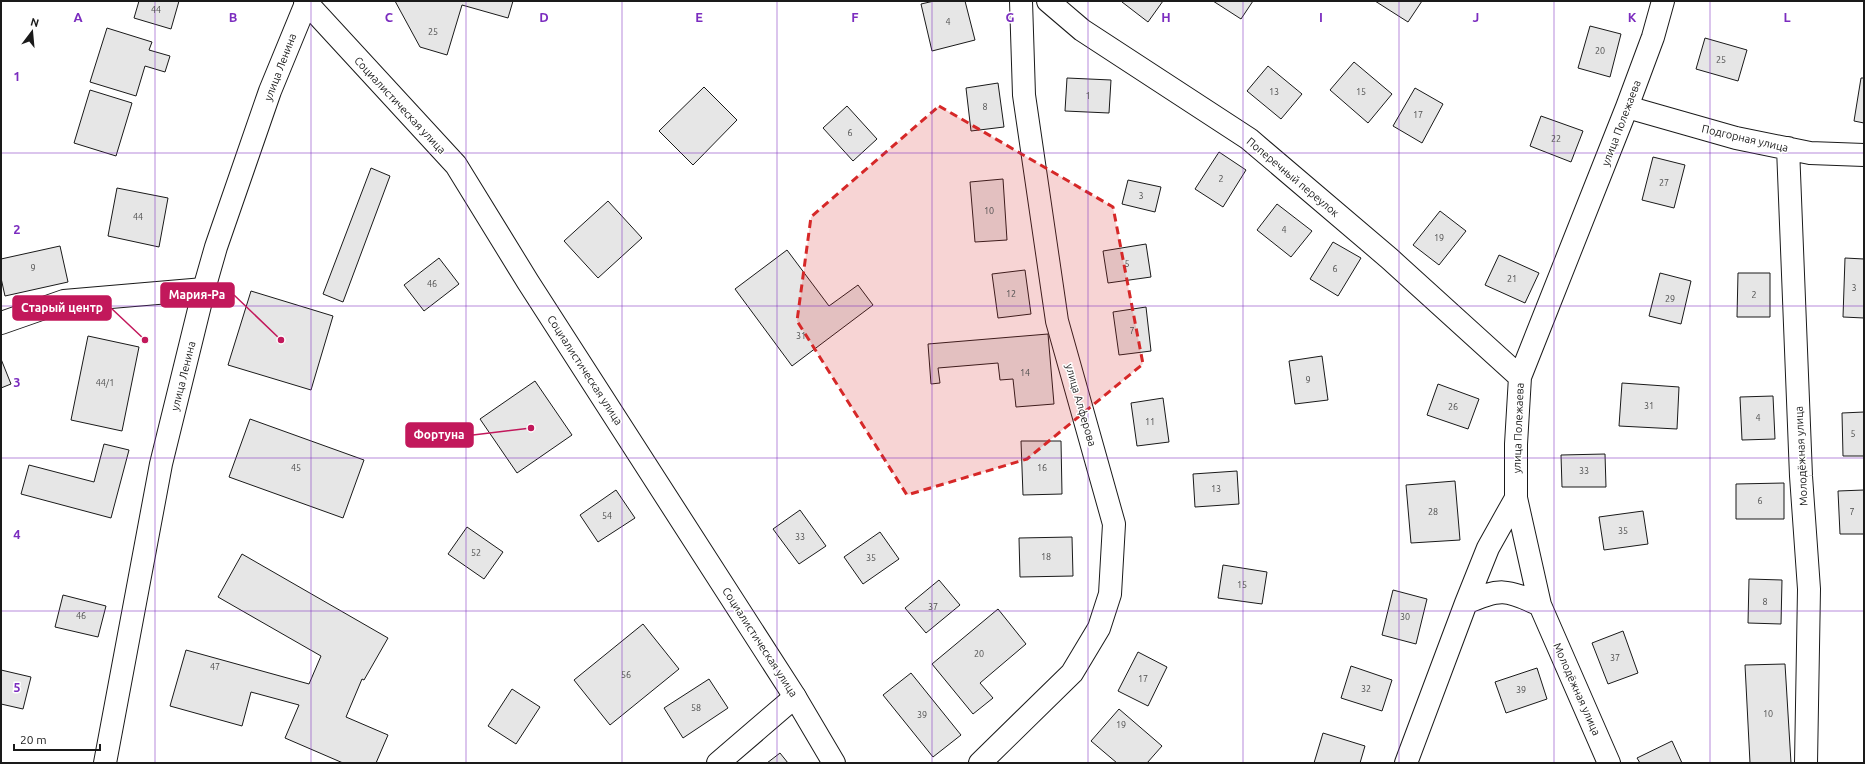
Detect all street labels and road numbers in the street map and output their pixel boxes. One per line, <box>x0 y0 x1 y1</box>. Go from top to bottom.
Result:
street label: улица Ленина <box>262 32 298 102</box>
street label: Социалистическая улица <box>352 54 448 156</box>
street label: улица Полежаева <box>1599 78 1643 168</box>
street label: Подгорная улица <box>1701 122 1789 154</box>
street label: Поперечный переулок <box>1244 135 1342 219</box>
street label: Социалистическая улица <box>545 313 625 427</box>
street label: улица Ленина <box>169 340 197 412</box>
street label: улица Алферова <box>1063 362 1099 448</box>
street label: улица Полежаева <box>1510 382 1526 474</box>
street label: Молодёжная улица <box>1792 406 1810 506</box>
street label: Социалистическая улица <box>720 585 800 699</box>
street label: Молодёжная улица <box>1551 641 1603 737</box>

